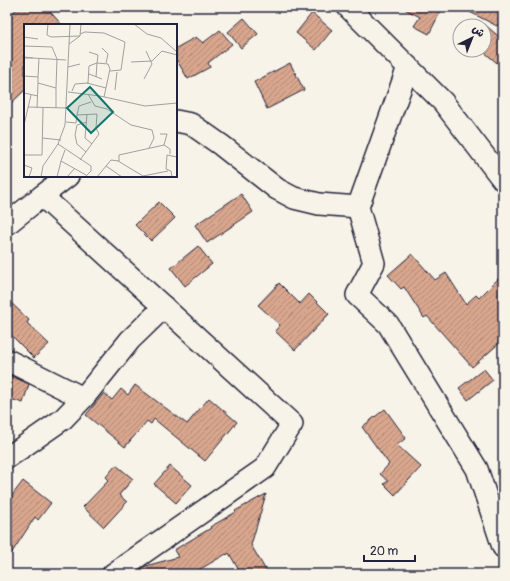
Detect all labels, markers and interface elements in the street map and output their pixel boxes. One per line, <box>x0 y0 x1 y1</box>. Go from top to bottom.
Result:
north arrow <box>452 18 492 58</box>
text: ش <box>470 22 487 40</box>
inset map <box>24 24 177 177</box>
scale bar <box>364 537 415 563</box>
text: 20 m <box>370 544 399 559</box>

